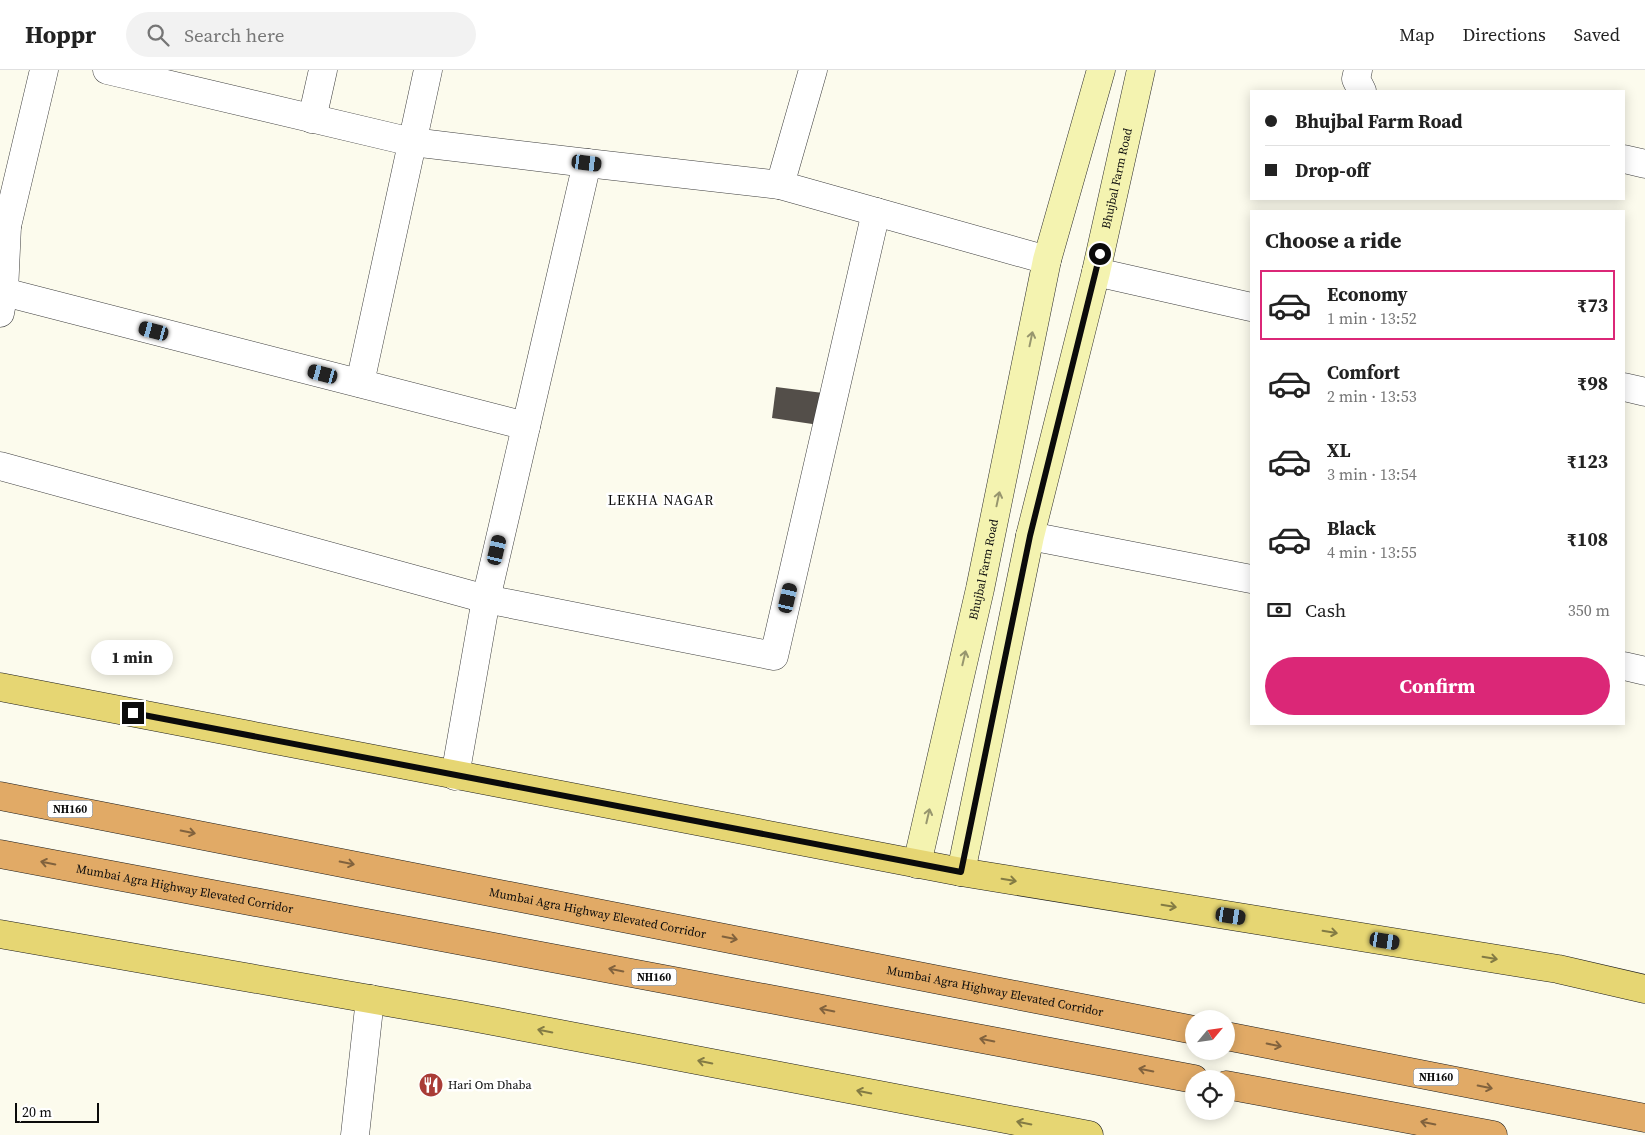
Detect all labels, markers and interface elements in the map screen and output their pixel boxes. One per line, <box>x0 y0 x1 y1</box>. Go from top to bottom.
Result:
search box <box>126 12 476 57</box>
text: Hoppr <box>25 18 96 51</box>
icon: search <box>144 21 172 49</box>
text: Search here <box>184 22 285 48</box>
text: Map <box>1399 22 1435 47</box>
text: Directions <box>1463 22 1546 47</box>
text: Saved <box>1574 22 1620 47</box>
text: Bhujbal Farm Road <box>1295 108 1463 134</box>
street label: Bhujbal Farm Road <box>1098 126 1136 230</box>
car <box>571 154 602 172</box>
text: Drop-off <box>1295 157 1369 183</box>
text: Choose a ride <box>1265 225 1402 255</box>
route start <box>1089 243 1111 265</box>
text: Economy <box>1327 281 1408 307</box>
icon: car <box>1267 283 1312 328</box>
text: ₹73 <box>1577 292 1608 318</box>
text: 1 min · 13:52 <box>1327 307 1417 329</box>
car <box>137 320 170 342</box>
one-way arrow <box>1026 332 1036 348</box>
text: Comfort <box>1327 359 1400 385</box>
icon: car <box>1267 361 1312 406</box>
car <box>306 363 339 385</box>
text: ₹98 <box>1577 370 1608 396</box>
text: 2 min · 13:53 <box>1327 385 1417 407</box>
text: XL <box>1327 437 1350 463</box>
icon: car <box>1267 439 1312 484</box>
text: ₹123 <box>1567 448 1608 474</box>
text: 3 min · 13:54 <box>1327 463 1417 485</box>
district label: LEKHA NAGAR <box>608 490 714 510</box>
one-way arrow <box>994 491 1003 507</box>
text: Black <box>1327 515 1376 541</box>
street label: Bhujbal Farm Road <box>965 517 1002 621</box>
icon: car <box>1267 517 1312 562</box>
text: ₹108 <box>1567 526 1608 552</box>
car <box>486 534 507 566</box>
text: 4 min · 13:55 <box>1327 541 1417 563</box>
car <box>777 582 798 614</box>
icon: cash <box>1265 596 1293 624</box>
text: Cash <box>1305 597 1346 623</box>
text: 350 m <box>1568 599 1610 621</box>
callout: 1 min <box>92 640 174 676</box>
text: 1 min <box>111 646 153 668</box>
one-way arrow <box>960 650 969 666</box>
button: Confirm <box>1265 657 1610 715</box>
route end <box>122 702 144 724</box>
road number: NH160 <box>48 801 92 818</box>
one-way arrow <box>924 808 933 824</box>
one-way arrow <box>179 827 195 837</box>
one-way arrow <box>41 857 57 867</box>
one-way arrow <box>339 859 355 868</box>
street label: Mumbai Agra Highway Elevated Corridor <box>75 861 295 917</box>
one-way arrow <box>1001 875 1017 885</box>
street label: Mumbai Agra Highway Elevated Corridor <box>488 884 707 942</box>
one-way arrow <box>1161 901 1177 911</box>
car <box>1215 906 1246 926</box>
one-way arrow <box>1322 927 1338 937</box>
car <box>1369 931 1400 951</box>
one-way arrow <box>722 934 738 944</box>
one-way arrow <box>1482 953 1498 963</box>
street label: Mumbai Agra Highway Elevated Corridor <box>885 962 1105 1020</box>
one-way arrow <box>608 964 624 974</box>
road number: NH160 <box>632 969 676 986</box>
one-way arrow <box>819 1004 835 1014</box>
north arrow <box>1185 1010 1235 1060</box>
map controls <box>1185 1010 1235 1120</box>
one-way arrow <box>537 1026 553 1036</box>
one-way arrow <box>979 1034 995 1044</box>
one-way arrow <box>1266 1041 1282 1051</box>
one-way arrow <box>697 1056 713 1066</box>
one-way arrow <box>1139 1064 1155 1074</box>
road number: NH160 <box>1414 1069 1458 1086</box>
button: locate <box>1185 1070 1235 1120</box>
restaurant icon: Hari Om Dhaba <box>418 1072 444 1098</box>
place label: Hari Om Dhaba <box>448 1077 532 1093</box>
one-way arrow <box>1477 1082 1493 1092</box>
one-way arrow <box>857 1087 873 1097</box>
scale bar <box>15 1100 99 1123</box>
text: 20 m <box>22 1102 52 1122</box>
one-way arrow <box>1016 1117 1032 1127</box>
one-way arrow <box>1420 1117 1436 1127</box>

